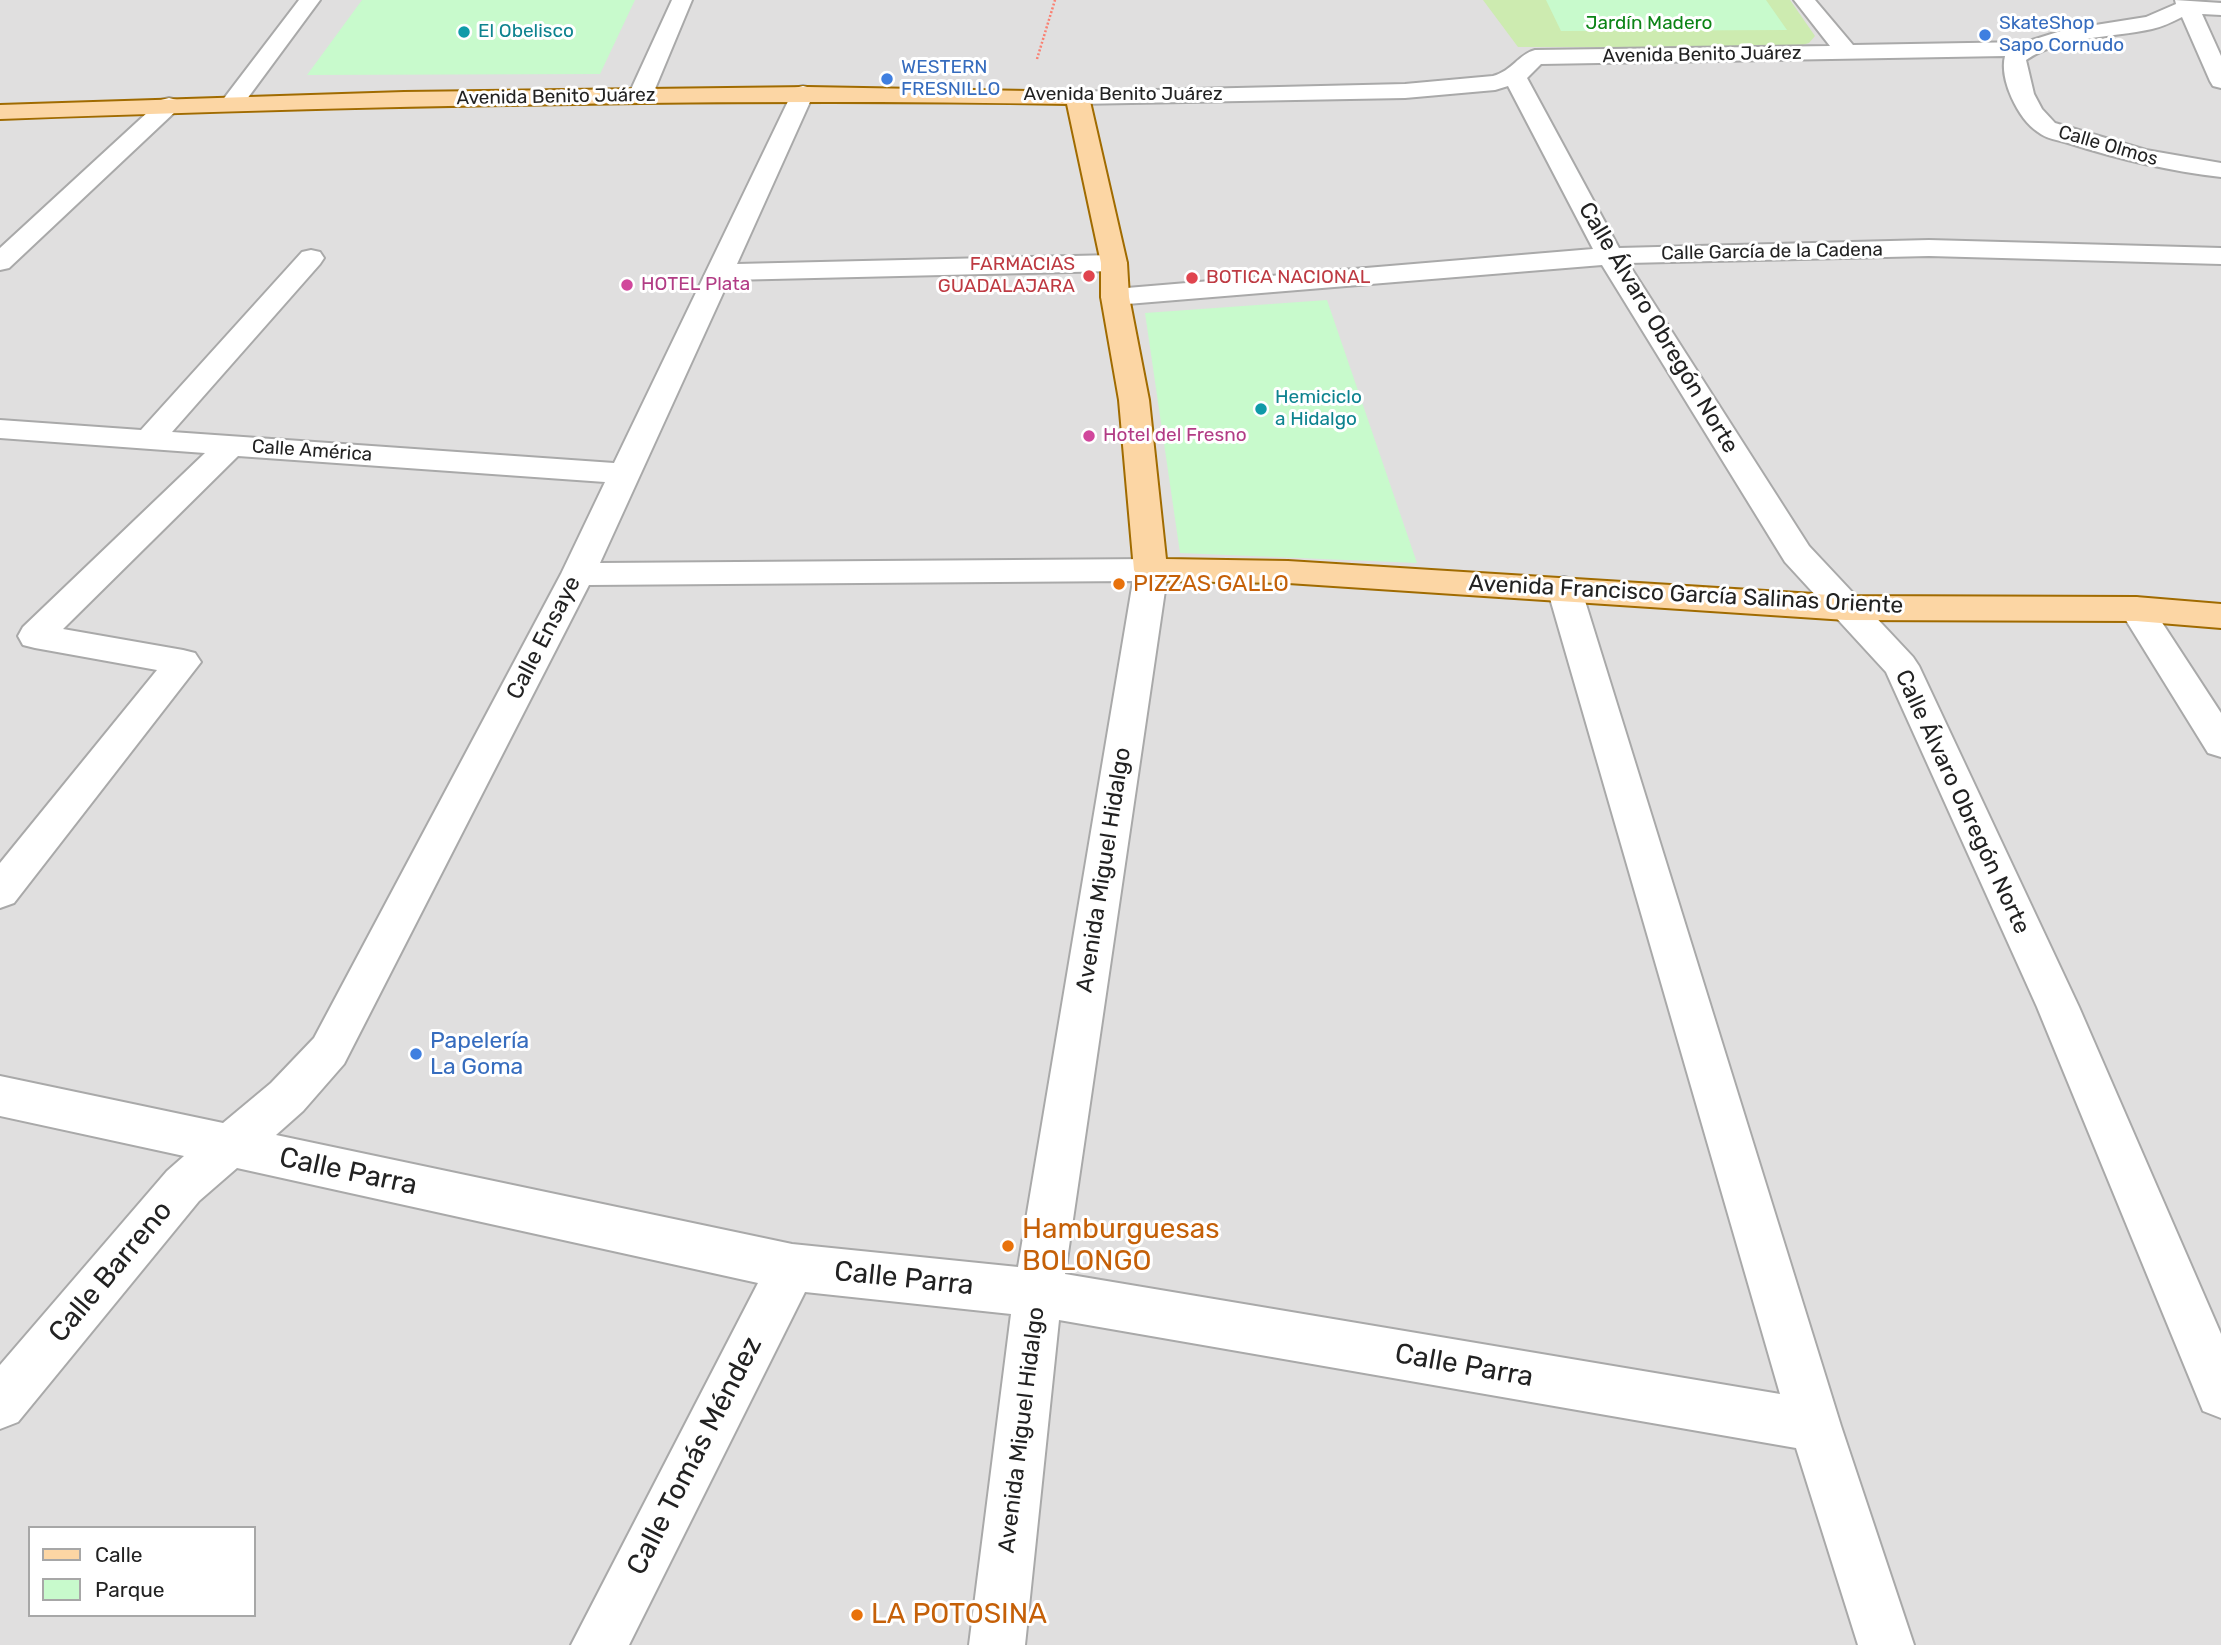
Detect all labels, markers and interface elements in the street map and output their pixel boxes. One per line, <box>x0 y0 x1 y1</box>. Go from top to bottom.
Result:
park label: Jardín Madero <box>1585 13 1713 35</box>
place label: SkateShop Sapo Cornudo <box>1999 13 2124 57</box>
place label: El Obelisco <box>478 21 574 43</box>
marker: El Obelisco <box>456 24 472 40</box>
marker: SkateShop Sapo Cornudo <box>1977 27 1993 43</box>
street label: Avenida Benito Juárez <box>1602 42 1802 68</box>
place label: WESTERN FRESNILLO <box>901 57 1000 101</box>
marker: WESTERN FRESNILLO <box>879 71 895 87</box>
street label: Avenida Benito Juárez <box>456 84 656 110</box>
street label: Avenida Benito Juárez <box>1023 84 1223 106</box>
street label: Calle Olmos <box>2056 121 2160 171</box>
street label: Calle Álvaro Obregón Norte <box>1572 197 1744 459</box>
street label: Calle García de la Cadena <box>1661 239 1883 265</box>
place label: FARMACIAS GUADALAJARA <box>938 254 1075 298</box>
place label: BOTICA NACIONAL <box>1206 267 1370 289</box>
marker: FARMACIAS GUADALAJARA <box>1081 268 1097 284</box>
marker: BOTICA NACIONAL <box>1184 270 1200 286</box>
place label: HOTEL Plata <box>641 274 750 296</box>
marker: HOTEL Plata <box>619 277 635 293</box>
place label: Hemiciclo a Hidalgo <box>1275 387 1362 431</box>
marker: Hemiciclo a Hidalgo <box>1253 401 1269 417</box>
place label: Hotel del Fresno <box>1103 425 1247 447</box>
marker: Hotel del Fresno <box>1081 428 1097 444</box>
street label: Calle América <box>251 435 373 467</box>
place label: PIZZAS GALLO <box>1133 570 1289 598</box>
street label: Avenida Francisco García Salinas Oriente <box>1468 570 1904 620</box>
street label: Calle Ensaye <box>501 572 587 704</box>
marker: PIZZAS GALLO <box>1111 576 1127 592</box>
street label: Calle Álvaro Obregón Norte <box>1889 666 2035 938</box>
street label: Avenida Miguel Hidalgo <box>1071 745 1137 995</box>
place label: Papelería La Goma <box>430 1027 529 1081</box>
marker: Papelería La Goma <box>408 1046 424 1062</box>
street label: Calle Parra <box>276 1141 420 1203</box>
street label: Calle Barreno <box>42 1195 180 1349</box>
place label: Hamburguesas BOLONGO <box>1022 1213 1219 1279</box>
marker: Hamburguesas BOLONGO <box>1000 1238 1016 1254</box>
street label: Calle Parra <box>833 1255 975 1303</box>
street label: Avenida Miguel Hidalgo <box>993 1305 1051 1555</box>
street label: Calle Tomás Méndez <box>620 1331 770 1581</box>
street label: Calle Parra <box>1392 1337 1536 1395</box>
legend <box>28 1526 256 1617</box>
text: Calle <box>95 1542 143 1567</box>
text: Parque <box>95 1577 165 1602</box>
place label: LA POTOSINA <box>871 1598 1047 1632</box>
marker: LA POTOSINA <box>849 1607 865 1623</box>

